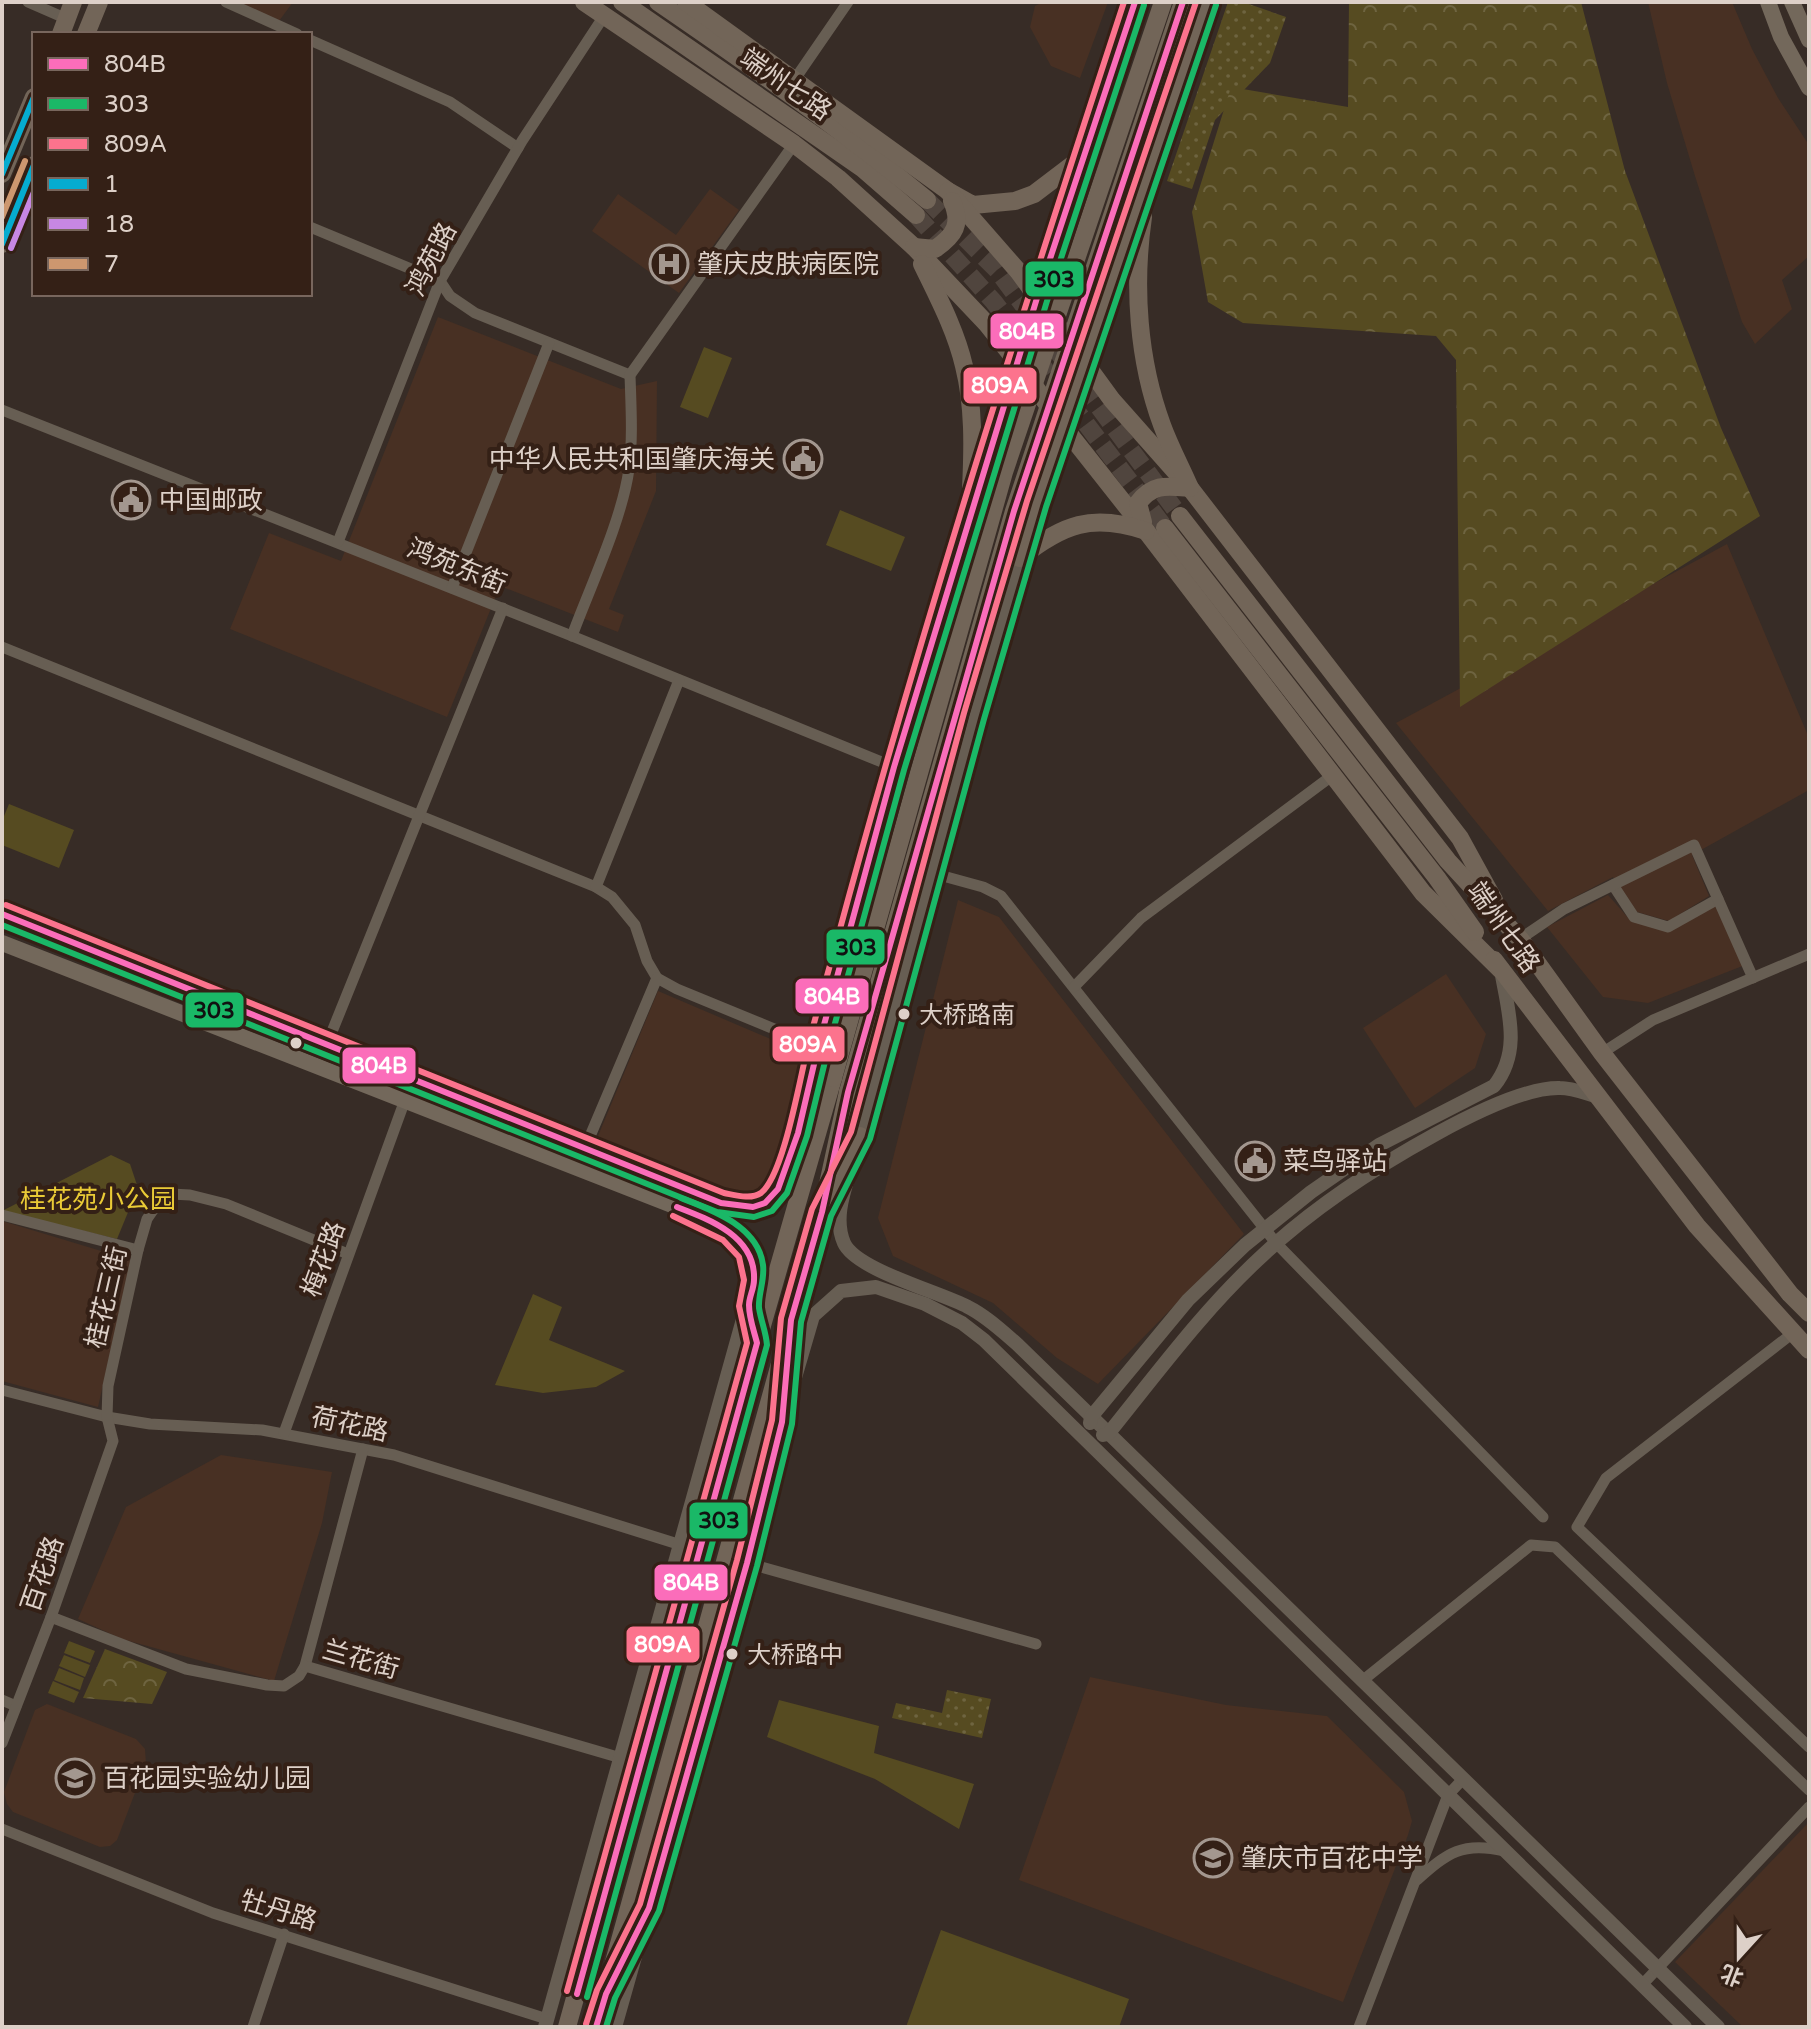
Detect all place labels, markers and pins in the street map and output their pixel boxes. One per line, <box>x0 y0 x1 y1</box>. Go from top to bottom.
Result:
hospital icon: 肇庆皮肤病医院 <box>648 243 690 285</box>
place label: 肇庆皮肤病医院 <box>697 249 879 280</box>
public building icon: 中华人民共和国肇庆海关 <box>782 438 824 480</box>
place label: 中华人民共和国肇庆海关 <box>489 444 775 475</box>
public building icon: 中国邮政 <box>110 479 152 521</box>
place label: 中国邮政 <box>159 485 263 516</box>
place label: 大桥路南 <box>919 1001 1015 1030</box>
marker: 大桥路南 <box>896 1006 912 1022</box>
unlabelled marker <box>288 1035 304 1051</box>
public building icon: 菜鸟驿站 <box>1234 1140 1276 1182</box>
place label: 菜鸟驿站 <box>1283 1146 1387 1177</box>
place label: 大桥路中 <box>747 1641 843 1670</box>
marker: 大桥路中 <box>724 1646 740 1662</box>
school or university icon: 百花园实验幼儿园 <box>54 1757 96 1799</box>
place label: 百花园实验幼儿园 <box>103 1763 311 1794</box>
school or university icon: 肇庆市百花中学 <box>1192 1837 1234 1879</box>
place label: 肇庆市百花中学 <box>1241 1843 1423 1874</box>

